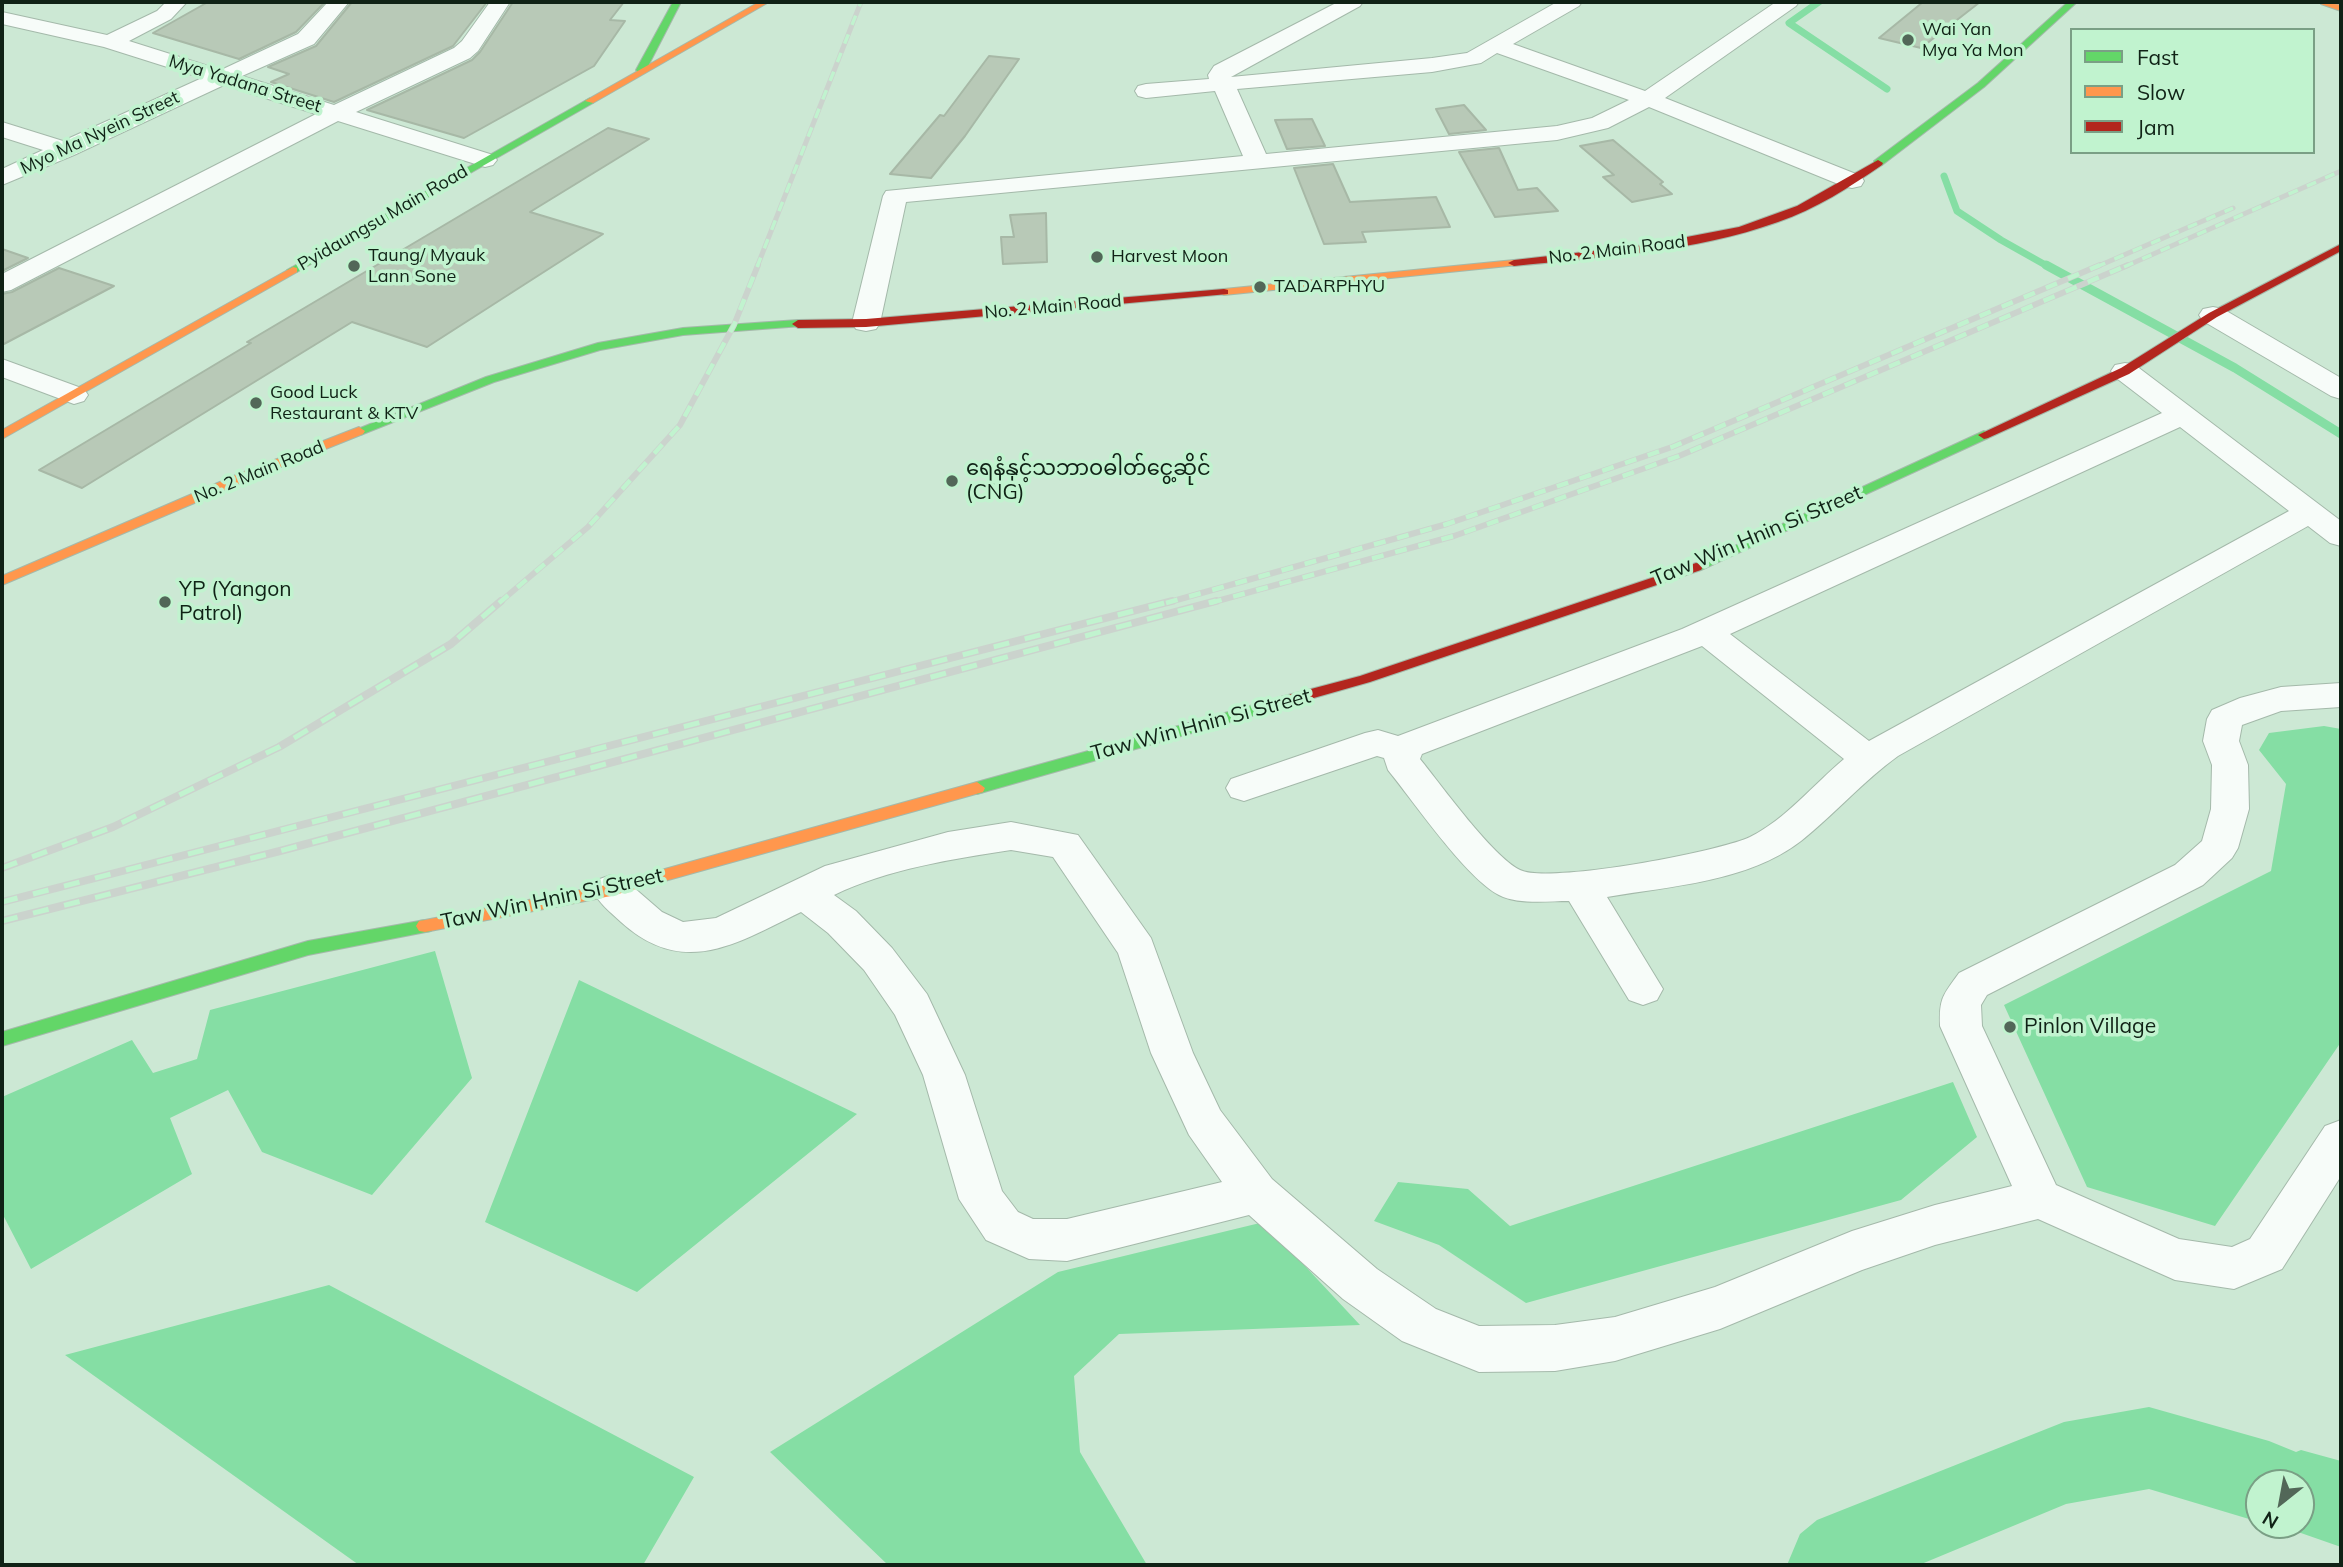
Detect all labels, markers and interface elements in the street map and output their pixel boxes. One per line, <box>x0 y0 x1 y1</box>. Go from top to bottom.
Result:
place label: Wai Yan Mya Ya Mon <box>1922 19 2024 61</box>
legend <box>2070 28 2315 154</box>
marker: Wai Yan Mya Ya Mon <box>1900 32 1916 48</box>
text: Fast <box>2137 44 2179 70</box>
street label: Mya Yadana Street <box>166 51 324 117</box>
text: Slow <box>2137 79 2185 105</box>
street label: Myo Ma Nyein Street <box>17 87 183 179</box>
text: Jam <box>2137 114 2175 140</box>
street label: Pyidaungsu Main Road <box>294 160 472 276</box>
street label: No. 2 Main Road <box>1547 231 1687 269</box>
place label: Taung/ Myauk Lann Sone <box>368 245 485 288</box>
place label: Harvest Moon <box>1111 246 1228 268</box>
marker: Harvest Moon <box>1089 249 1105 265</box>
marker: Taung/ Myauk Lann Sone <box>346 258 362 274</box>
place label: TADARPHYU <box>1274 276 1385 298</box>
marker: TADARPHYU <box>1252 279 1268 295</box>
street label: No. 2 Main Road <box>984 290 1122 324</box>
place label: Good Luck Restaurant & KTV <box>270 382 418 424</box>
marker: Good Luck Restaurant & KTV <box>248 395 264 411</box>
street label: No. 2 Main Road <box>191 436 327 508</box>
place label: ရေနံနှင့်သဘာဝဓါတ်ငွေ့ဆိုင် (CNG) <box>966 456 1211 506</box>
marker: ရေနံနှင့်သဘာဝဓါတ်ငွေ့ဆိုင် (CNG) <box>944 473 960 489</box>
street label: Taw Win Hnin Si Street <box>1648 480 1866 592</box>
place label: YP (Yangon Patrol) <box>179 577 292 627</box>
marker: YP (Yangon Patrol) <box>157 594 173 610</box>
street label: Taw Win Hnin Si Street <box>1088 684 1314 766</box>
street label: Taw Win Hnin Si Street <box>439 863 665 935</box>
place label: Pinlon Village <box>2024 1014 2156 1040</box>
marker: Pinlon Village <box>2002 1019 2018 1035</box>
north arrow <box>2245 1469 2315 1539</box>
text: N <box>2258 1506 2283 1534</box>

